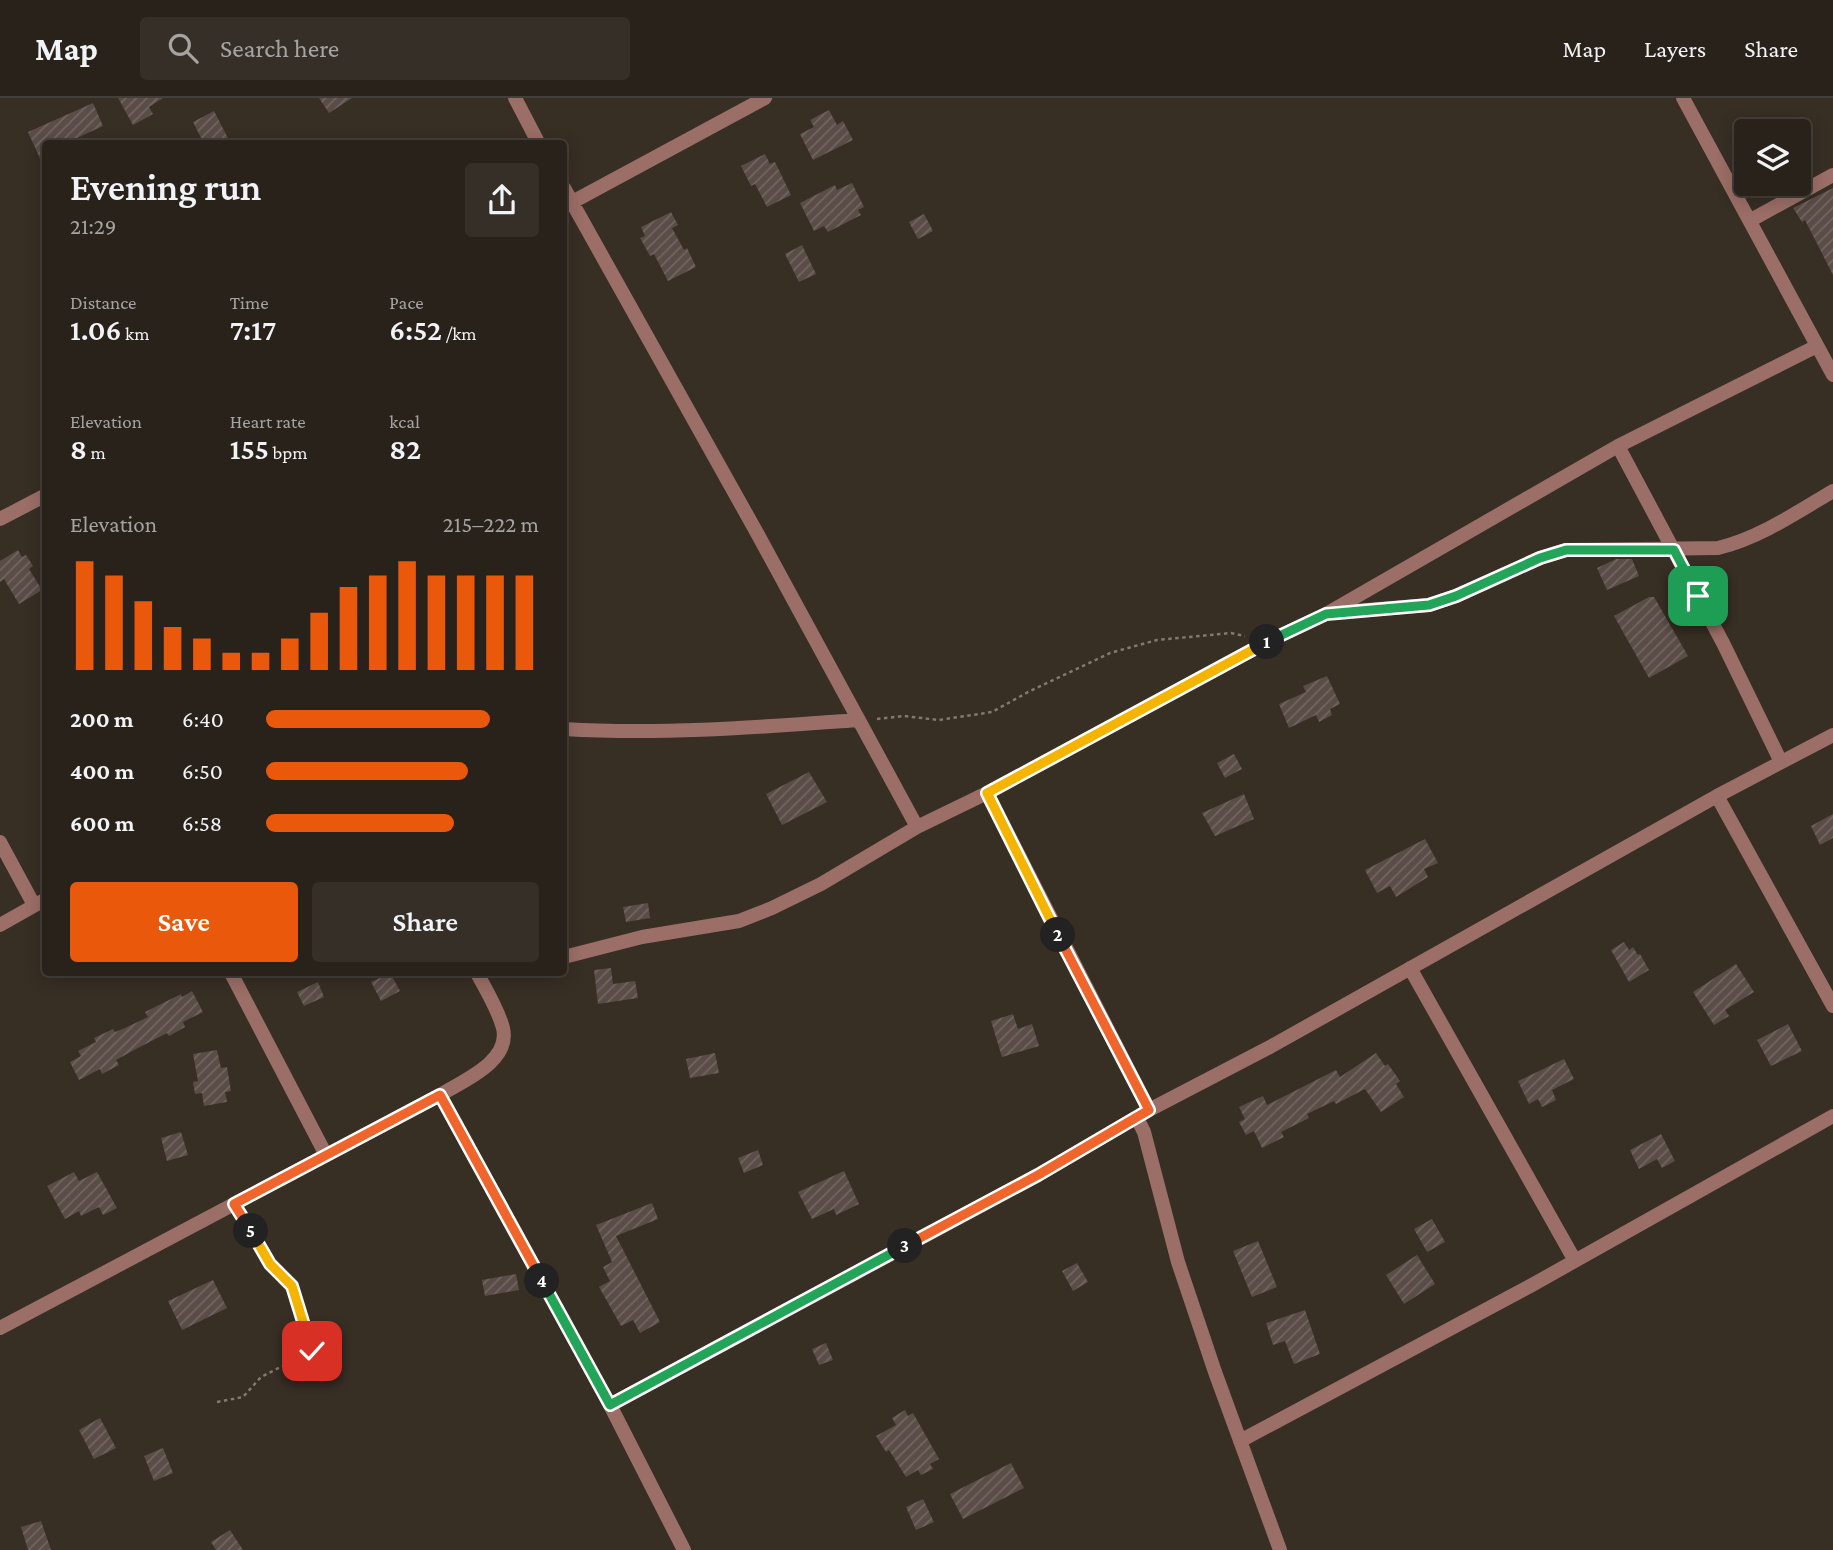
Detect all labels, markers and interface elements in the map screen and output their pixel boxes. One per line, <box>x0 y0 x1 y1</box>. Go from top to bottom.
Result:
search box <box>140 17 630 80</box>
icon: search <box>164 29 202 67</box>
text: Map <box>35 30 98 67</box>
text: Search here <box>220 34 339 63</box>
text: Map <box>1562 35 1606 62</box>
text: Layers <box>1644 35 1706 62</box>
text: Share <box>1744 35 1798 62</box>
map controls <box>1734 119 1811 196</box>
button: layers <box>1734 119 1811 196</box>
button: share <box>465 163 539 237</box>
text: Evening run <box>70 166 261 208</box>
text: 21:29 <box>70 213 117 239</box>
text: Distance <box>70 292 136 313</box>
text: Time <box>230 292 269 313</box>
text: Pace <box>389 292 424 313</box>
text: 1.06 <box>70 313 122 346</box>
text: 7:17 <box>230 313 276 346</box>
text: 6:52 <box>389 313 442 346</box>
text: km <box>122 323 149 344</box>
text: /km <box>442 323 477 344</box>
text: Elevation <box>70 411 142 432</box>
text: Heart rate <box>230 411 306 432</box>
text: kcal <box>389 411 420 432</box>
text: 8 <box>70 432 87 465</box>
text: 155 <box>230 432 269 465</box>
text: 82 <box>389 432 421 465</box>
text: m <box>87 442 106 463</box>
text: bpm <box>269 442 307 463</box>
text: Elevation <box>70 511 157 537</box>
text: 215–222 m <box>443 511 539 537</box>
pin <box>1668 566 1728 626</box>
icon: arrive <box>1679 577 1717 615</box>
pin: 1 <box>1250 624 1284 660</box>
text: 1 <box>1263 631 1270 652</box>
text: 200 m <box>70 706 134 732</box>
text: 6:40 <box>182 706 224 732</box>
text: 400 m <box>70 758 134 784</box>
text: 6:50 <box>182 758 223 784</box>
text: 600 m <box>70 810 134 836</box>
text: 6:58 <box>182 810 222 836</box>
button: Save <box>70 882 298 962</box>
button: Share <box>312 882 539 962</box>
pin: 2 <box>1040 918 1076 952</box>
text: 2 <box>1053 924 1062 945</box>
pin: 5 <box>233 1214 268 1248</box>
text: 5 <box>246 1220 255 1241</box>
pin: 3 <box>888 1228 922 1264</box>
text: 3 <box>900 1235 909 1256</box>
pin: 4 <box>524 1264 560 1298</box>
text: 4 <box>536 1270 547 1291</box>
pin <box>282 1321 342 1381</box>
icon: check <box>293 1332 331 1370</box>

